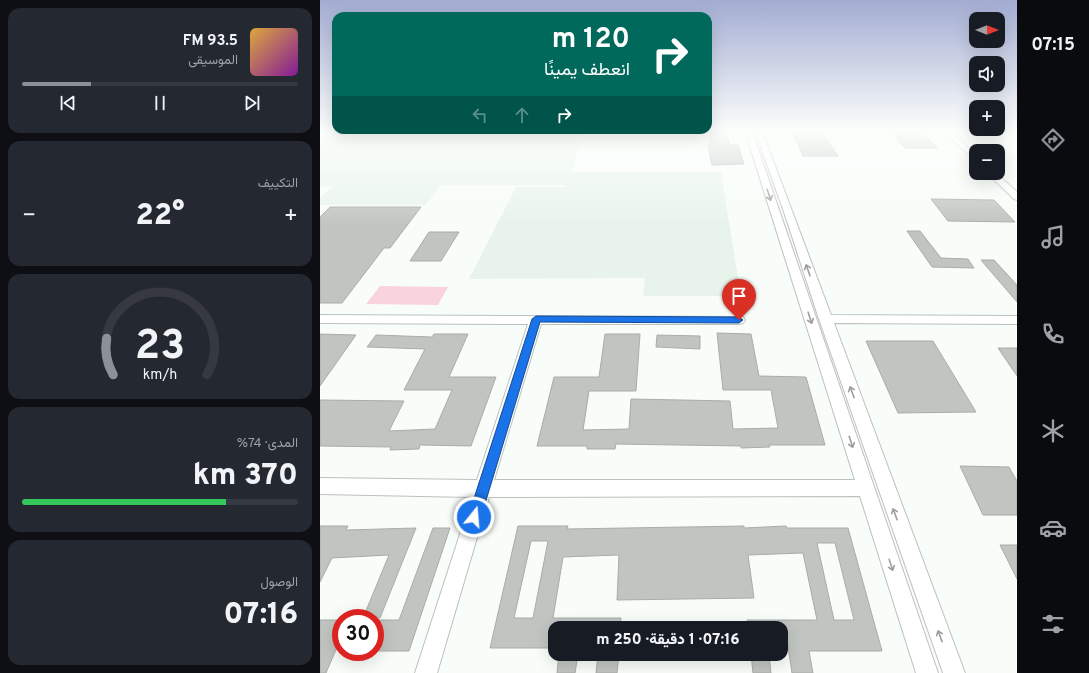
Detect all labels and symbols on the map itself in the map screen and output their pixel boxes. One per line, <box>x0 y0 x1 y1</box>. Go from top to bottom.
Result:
north arrow <box>969 12 1005 48</box>
one-way arrow <box>766 188 773 201</box>
one-way arrow <box>804 264 812 276</box>
pin <box>722 279 756 320</box>
one-way arrow <box>807 312 814 325</box>
one-way arrow <box>847 387 855 399</box>
one-way arrow <box>848 435 855 448</box>
position arrow <box>453 496 495 538</box>
one-way arrow <box>891 509 899 521</box>
one-way arrow <box>888 559 896 571</box>
speed limit sign: 30 <box>332 609 384 661</box>
one-way arrow <box>936 631 944 643</box>

